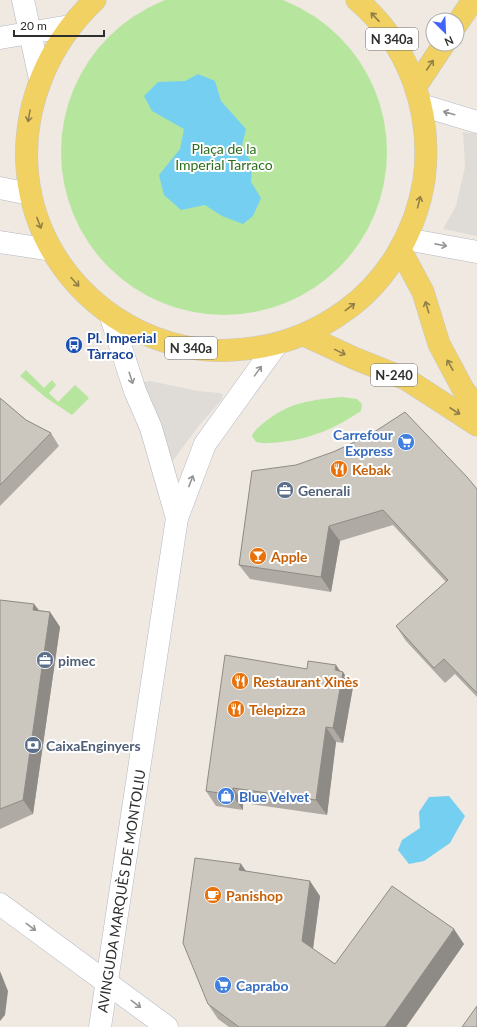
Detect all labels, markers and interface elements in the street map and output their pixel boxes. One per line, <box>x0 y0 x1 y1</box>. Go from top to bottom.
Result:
scale bar <box>14 12 104 38</box>
one-way arrow <box>370 12 379 22</box>
north arrow <box>425 12 465 52</box>
text: 20 m <box>20 18 47 33</box>
road number: N 340a <box>366 28 418 50</box>
text: N <box>443 34 456 49</box>
one-way arrow <box>426 60 434 71</box>
one-way arrow <box>25 109 33 122</box>
one-way arrow <box>443 109 456 116</box>
park label: Plaça de la Imperial Tarraco <box>175 140 273 173</box>
one-way arrow <box>416 196 424 209</box>
one-way arrow <box>36 216 44 228</box>
one-way arrow <box>434 242 447 250</box>
one-way arrow <box>70 277 79 287</box>
one-way arrow <box>423 301 430 314</box>
one-way arrow <box>344 303 355 312</box>
place label: Pl. Imperial Tàrraco <box>87 329 156 362</box>
bus stop icon: Pl. Imperial Tàrraco <box>64 335 84 355</box>
road number: N 340a <box>165 337 217 359</box>
one-way arrow <box>333 349 345 356</box>
one-way arrow <box>445 359 453 371</box>
road number: N-240 <box>371 364 417 386</box>
one-way arrow <box>254 366 262 377</box>
one-way arrow <box>128 371 135 384</box>
one-way arrow <box>449 407 460 415</box>
place label: Carrefour Express <box>333 426 394 459</box>
supermarket icon: Carrefour Express <box>396 432 416 452</box>
restaurant icon: Kebak <box>329 459 349 479</box>
place label: Kebak <box>352 461 392 478</box>
one-way arrow <box>188 475 195 488</box>
office icon: Generali <box>275 480 295 500</box>
place label: Generali <box>298 482 350 499</box>
bar icon: Apple <box>248 546 268 566</box>
place label: Apple <box>270 548 308 565</box>
office icon: pimec <box>35 650 55 670</box>
place label: pimec <box>58 652 96 669</box>
restaurant icon: Restaurant Xinès <box>230 671 250 691</box>
place label: Restaurant Xinès <box>253 673 358 690</box>
restaurant icon: Telepizza <box>226 699 246 719</box>
place label: Telepizza <box>249 701 306 718</box>
bank icon: CaixaEnginyers <box>23 735 43 755</box>
place label: CaixaEnginyers <box>46 737 141 754</box>
street label: AVINGUDA MARQUÈS DE MONTOLIU <box>93 768 149 1014</box>
shop icon: Blue Velvet <box>216 786 236 806</box>
place label: Blue Velvet <box>239 788 310 805</box>
cafe icon: Panishop <box>203 885 223 905</box>
place label: Panishop <box>226 887 283 904</box>
one-way arrow <box>26 923 37 931</box>
supermarket icon: Caprabo <box>213 975 233 995</box>
place label: Caprabo <box>236 977 289 994</box>
one-way arrow <box>131 1000 142 1008</box>

